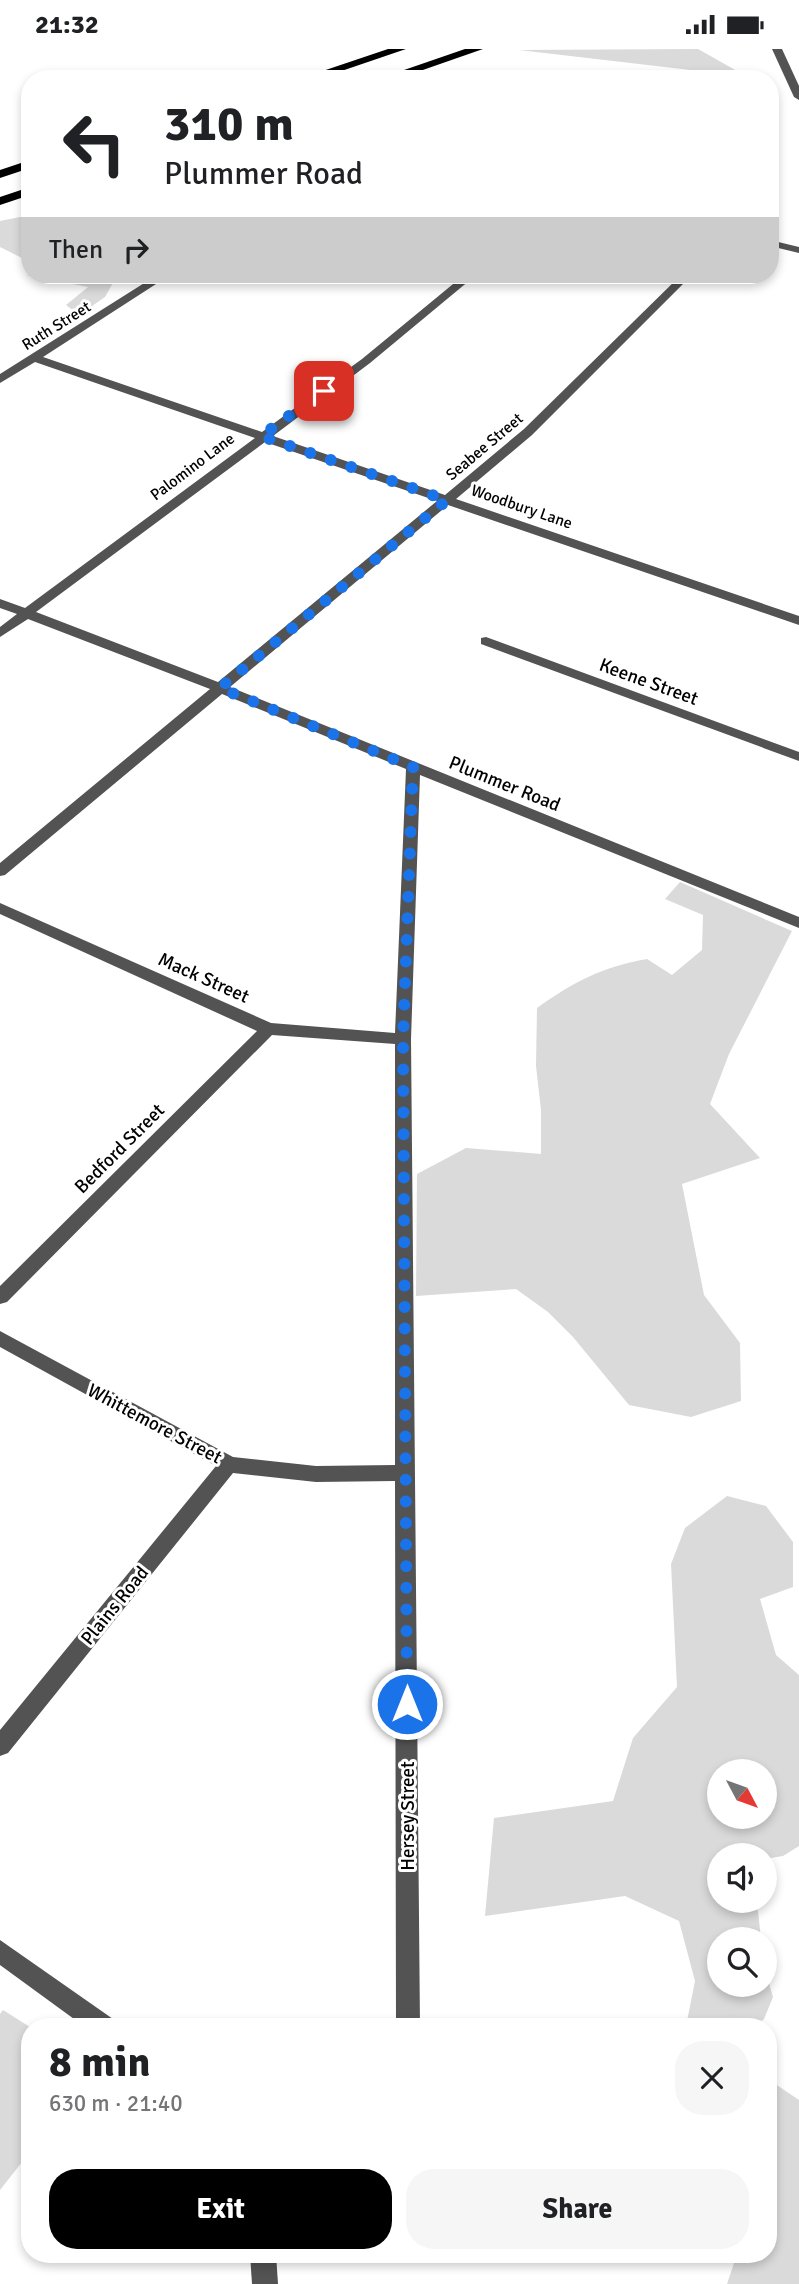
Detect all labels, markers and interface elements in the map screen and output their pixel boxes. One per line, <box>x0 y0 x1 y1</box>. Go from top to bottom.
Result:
text: 21:32 <box>35 9 99 41</box>
text: 310 m <box>164 94 294 154</box>
icon: left <box>49 98 140 189</box>
text: Plummer Road <box>164 154 363 193</box>
icon: right <box>117 231 155 269</box>
text: Then <box>49 234 103 266</box>
street label: Ruth Street <box>18 297 95 355</box>
pin <box>294 361 354 421</box>
icon: arrive <box>305 372 343 410</box>
street label: Seabee Street <box>442 408 528 485</box>
street label: Palomino Lane <box>146 429 239 505</box>
street label: Woodbury Lane <box>468 480 575 534</box>
street label: Keene Street <box>596 653 702 711</box>
street label: Plummer Road <box>445 751 564 817</box>
street label: Mack Street <box>154 947 253 1009</box>
street label: Bedford Street <box>70 1098 170 1199</box>
street label: Whittemore Street <box>83 1378 226 1470</box>
street label: Plains Road <box>76 1561 154 1650</box>
position arrow <box>370 1667 444 1741</box>
north arrow <box>707 1759 777 1829</box>
map controls <box>707 1759 777 1997</box>
street label: Hersey Street <box>396 1761 420 1871</box>
button: sound <box>707 1843 777 1913</box>
button: search <box>707 1927 777 1997</box>
text: 8 min <box>49 2037 150 2088</box>
button: close <box>675 2041 749 2115</box>
text: 630 m · 21:40 <box>49 2089 183 2118</box>
button: Exit <box>49 2169 392 2249</box>
button: Share <box>406 2169 749 2249</box>

